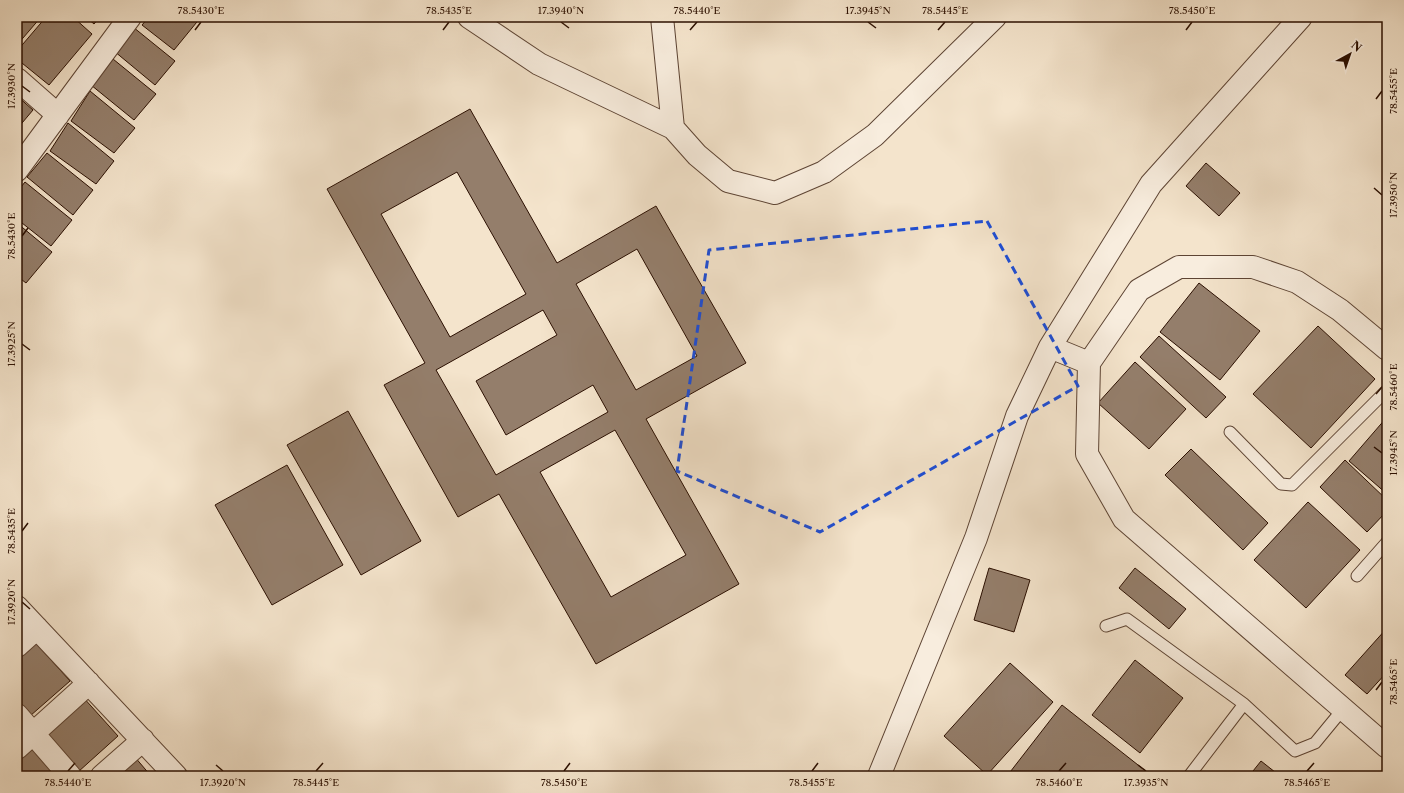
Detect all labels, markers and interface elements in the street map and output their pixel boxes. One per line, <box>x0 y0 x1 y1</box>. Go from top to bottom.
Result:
text: 78.5430°E <box>178 4 224 17</box>
text: 78.5435°E <box>426 4 472 17</box>
text: 17.3940°N <box>538 4 584 17</box>
text: 78.5440°E <box>673 4 721 17</box>
text: 17.3945°N <box>845 4 891 17</box>
text: 78.5445°E <box>922 4 968 17</box>
text: 78.5450°E <box>1169 4 1215 17</box>
north arrow <box>1330 34 1370 74</box>
text: N <box>1348 38 1365 55</box>
text: 17.3930°N <box>5 63 18 109</box>
text: 78.5455°E <box>1387 68 1400 114</box>
text: 17.3950°N <box>1387 172 1400 218</box>
text: 78.5430°E <box>5 213 18 259</box>
text: 17.3925°N <box>5 321 18 367</box>
text: 78.5460°E <box>1387 363 1400 411</box>
text: 17.3945°N <box>1387 430 1400 476</box>
text: 78.5435°E <box>5 508 18 554</box>
text: 17.3920°N <box>5 579 18 625</box>
text: 78.5465°E <box>1387 659 1400 705</box>
text: 78.5440°E <box>44 776 92 789</box>
text: 17.3920°N <box>200 776 246 789</box>
text: 78.5445°E <box>293 776 339 789</box>
text: 78.5450°E <box>541 776 587 789</box>
text: 78.5455°E <box>789 776 835 789</box>
text: 78.5460°E <box>1035 776 1083 789</box>
text: 17.3935°N <box>1123 776 1169 789</box>
text: 78.5465°E <box>1284 776 1330 789</box>

